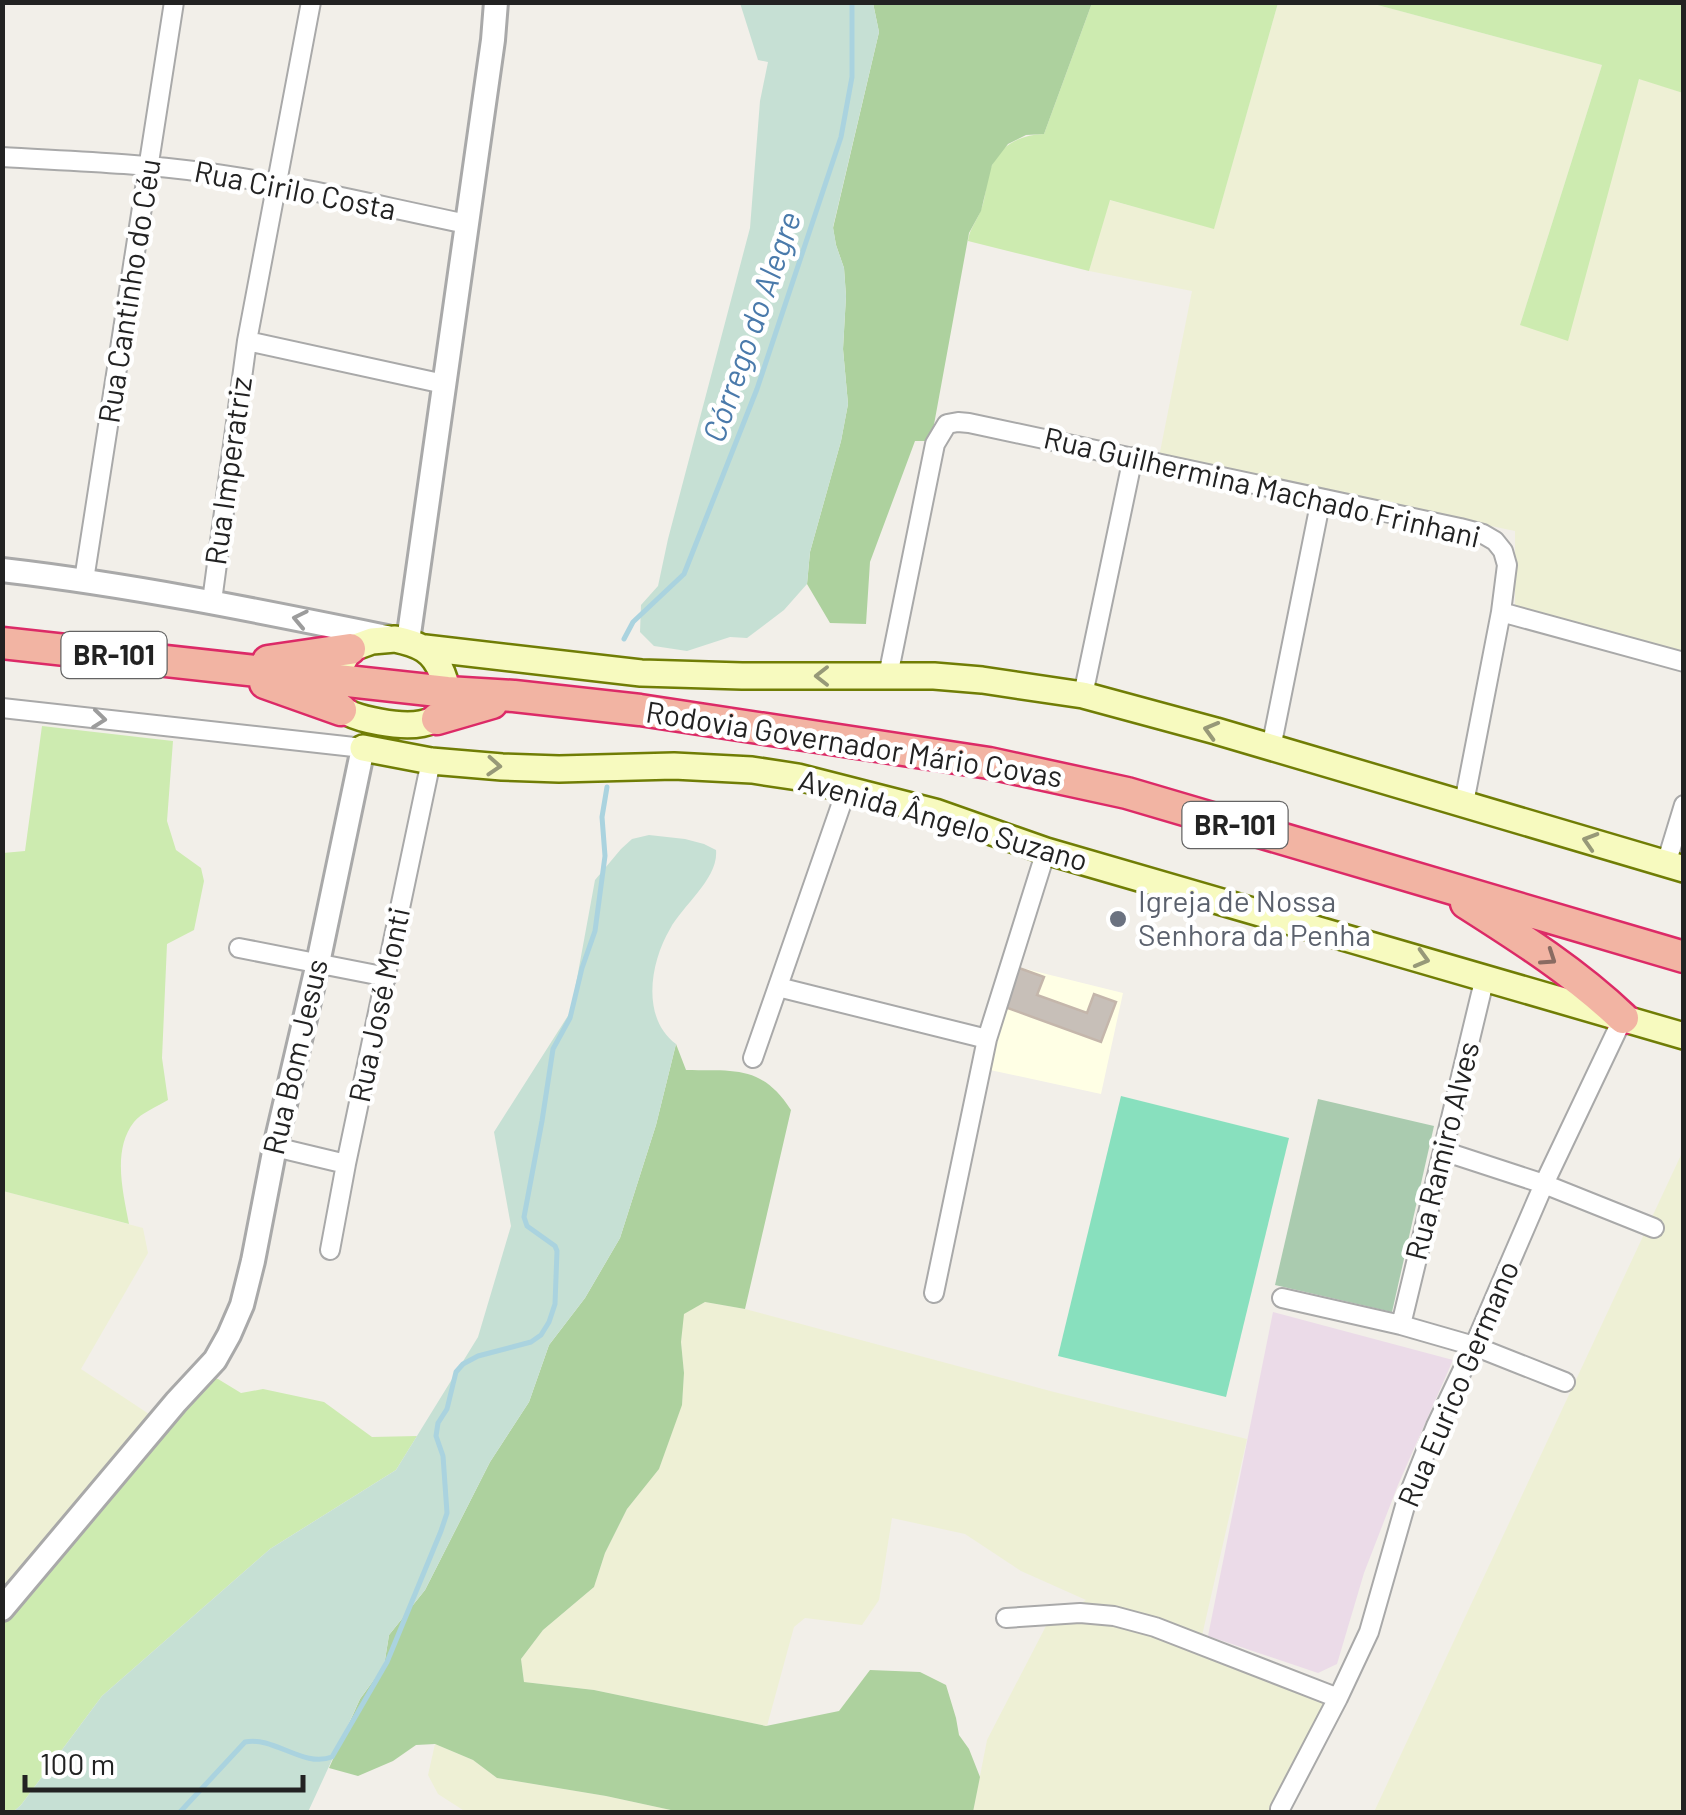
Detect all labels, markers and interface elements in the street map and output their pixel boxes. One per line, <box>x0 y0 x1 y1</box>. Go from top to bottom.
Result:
street label: Rua Cirilo Costa <box>192 152 399 226</box>
street label: Rua Cantinho do Céu <box>89 156 167 425</box>
water label: Córrego do Alegre <box>693 206 807 446</box>
street label: Rua Imperatriz <box>196 374 258 567</box>
street label: Rua Guilhermina Machado Frinhani <box>1041 418 1484 554</box>
one-way arrow <box>292 610 309 631</box>
road number: BR-101 <box>62 632 166 678</box>
one-way arrow <box>813 665 828 687</box>
street label: Rodovia Governador Mário Covas <box>644 692 1065 794</box>
one-way arrow <box>92 708 108 729</box>
one-way arrow <box>1203 721 1220 742</box>
one-way arrow <box>486 754 502 776</box>
street label: Avenida Ângelo Suzano <box>795 761 1092 878</box>
road number: BR-101 <box>1182 802 1288 848</box>
one-way arrow <box>1582 832 1599 853</box>
place label: Igreja de Nossa Senhora da Penha <box>1138 882 1371 952</box>
street label: Rua José Monti <box>340 904 416 1105</box>
marker: Igreja de Nossa Senhora da Penha <box>1107 908 1129 930</box>
one-way arrow <box>1537 946 1556 964</box>
one-way arrow <box>1413 947 1430 968</box>
street label: Rua Bom Jesus <box>254 955 334 1158</box>
street label: Rua Ramiro Alves <box>1396 1037 1486 1264</box>
street label: Rua Eurico Germano <box>1389 1255 1525 1512</box>
scale bar <box>25 1730 302 1792</box>
text: 100 m <box>40 1745 115 1781</box>

